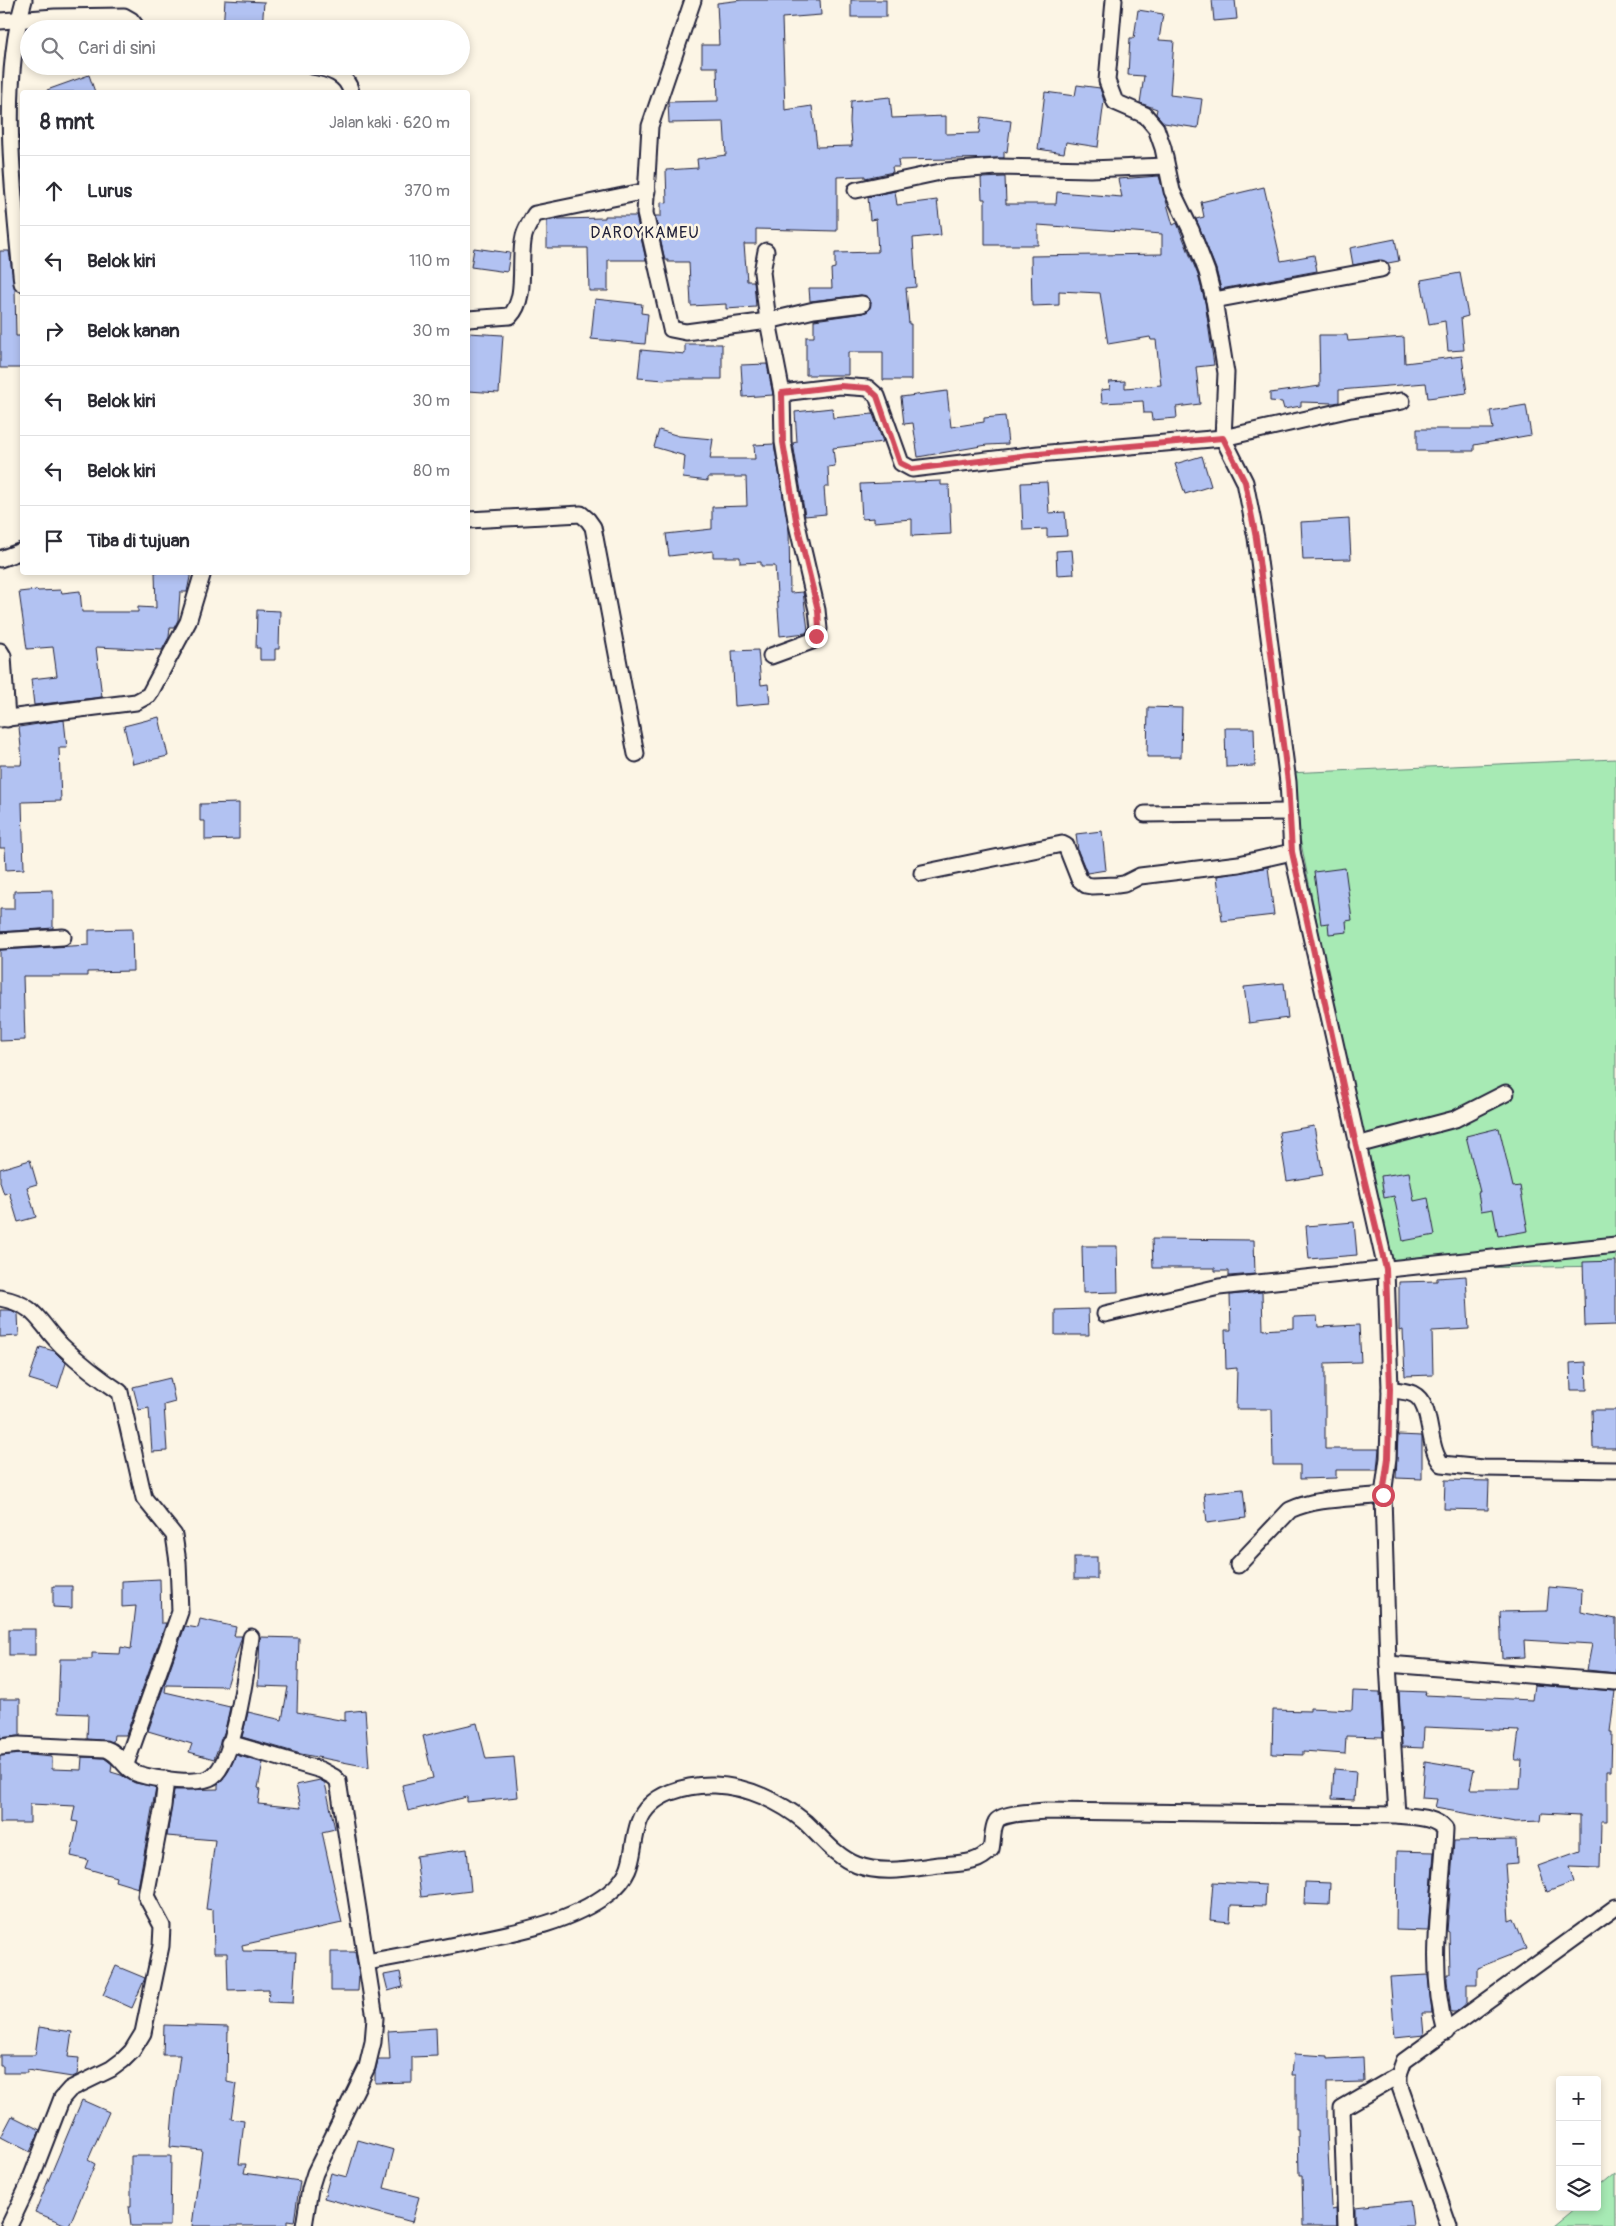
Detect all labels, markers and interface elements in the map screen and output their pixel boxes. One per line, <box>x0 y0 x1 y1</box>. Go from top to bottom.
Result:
search box <box>20 20 470 75</box>
icon: search <box>38 34 66 62</box>
text: Cari di sini <box>78 36 155 60</box>
text: 8 mnt <box>40 109 94 136</box>
text: Jalan kaki · 620 m <box>329 113 450 133</box>
icon: ahead <box>40 177 68 205</box>
text: Lurus <box>87 179 132 203</box>
text: 370 m <box>404 181 450 201</box>
district label: DAROYKAMEU <box>590 223 700 243</box>
icon: left <box>40 247 68 275</box>
text: Belok kiri <box>87 249 155 273</box>
text: 110 m <box>409 251 450 271</box>
icon: right <box>40 317 68 345</box>
text: Belok kanan <box>87 319 180 343</box>
text: 30 m <box>412 321 450 341</box>
icon: left <box>40 387 68 415</box>
text: Belok kiri <box>87 389 155 413</box>
text: 30 m <box>412 391 450 411</box>
icon: left <box>40 457 68 485</box>
text: Belok kiri <box>87 459 155 483</box>
text: 80 m <box>413 461 450 481</box>
icon: arrive <box>40 527 68 555</box>
text: Tiba di tujuan <box>87 529 190 553</box>
route end <box>805 625 828 648</box>
route start <box>1372 1484 1395 1507</box>
map controls <box>1556 2076 1601 2211</box>
button: + <box>1556 2076 1601 2121</box>
button: − <box>1556 2121 1601 2166</box>
button: layers <box>1556 2166 1601 2211</box>

